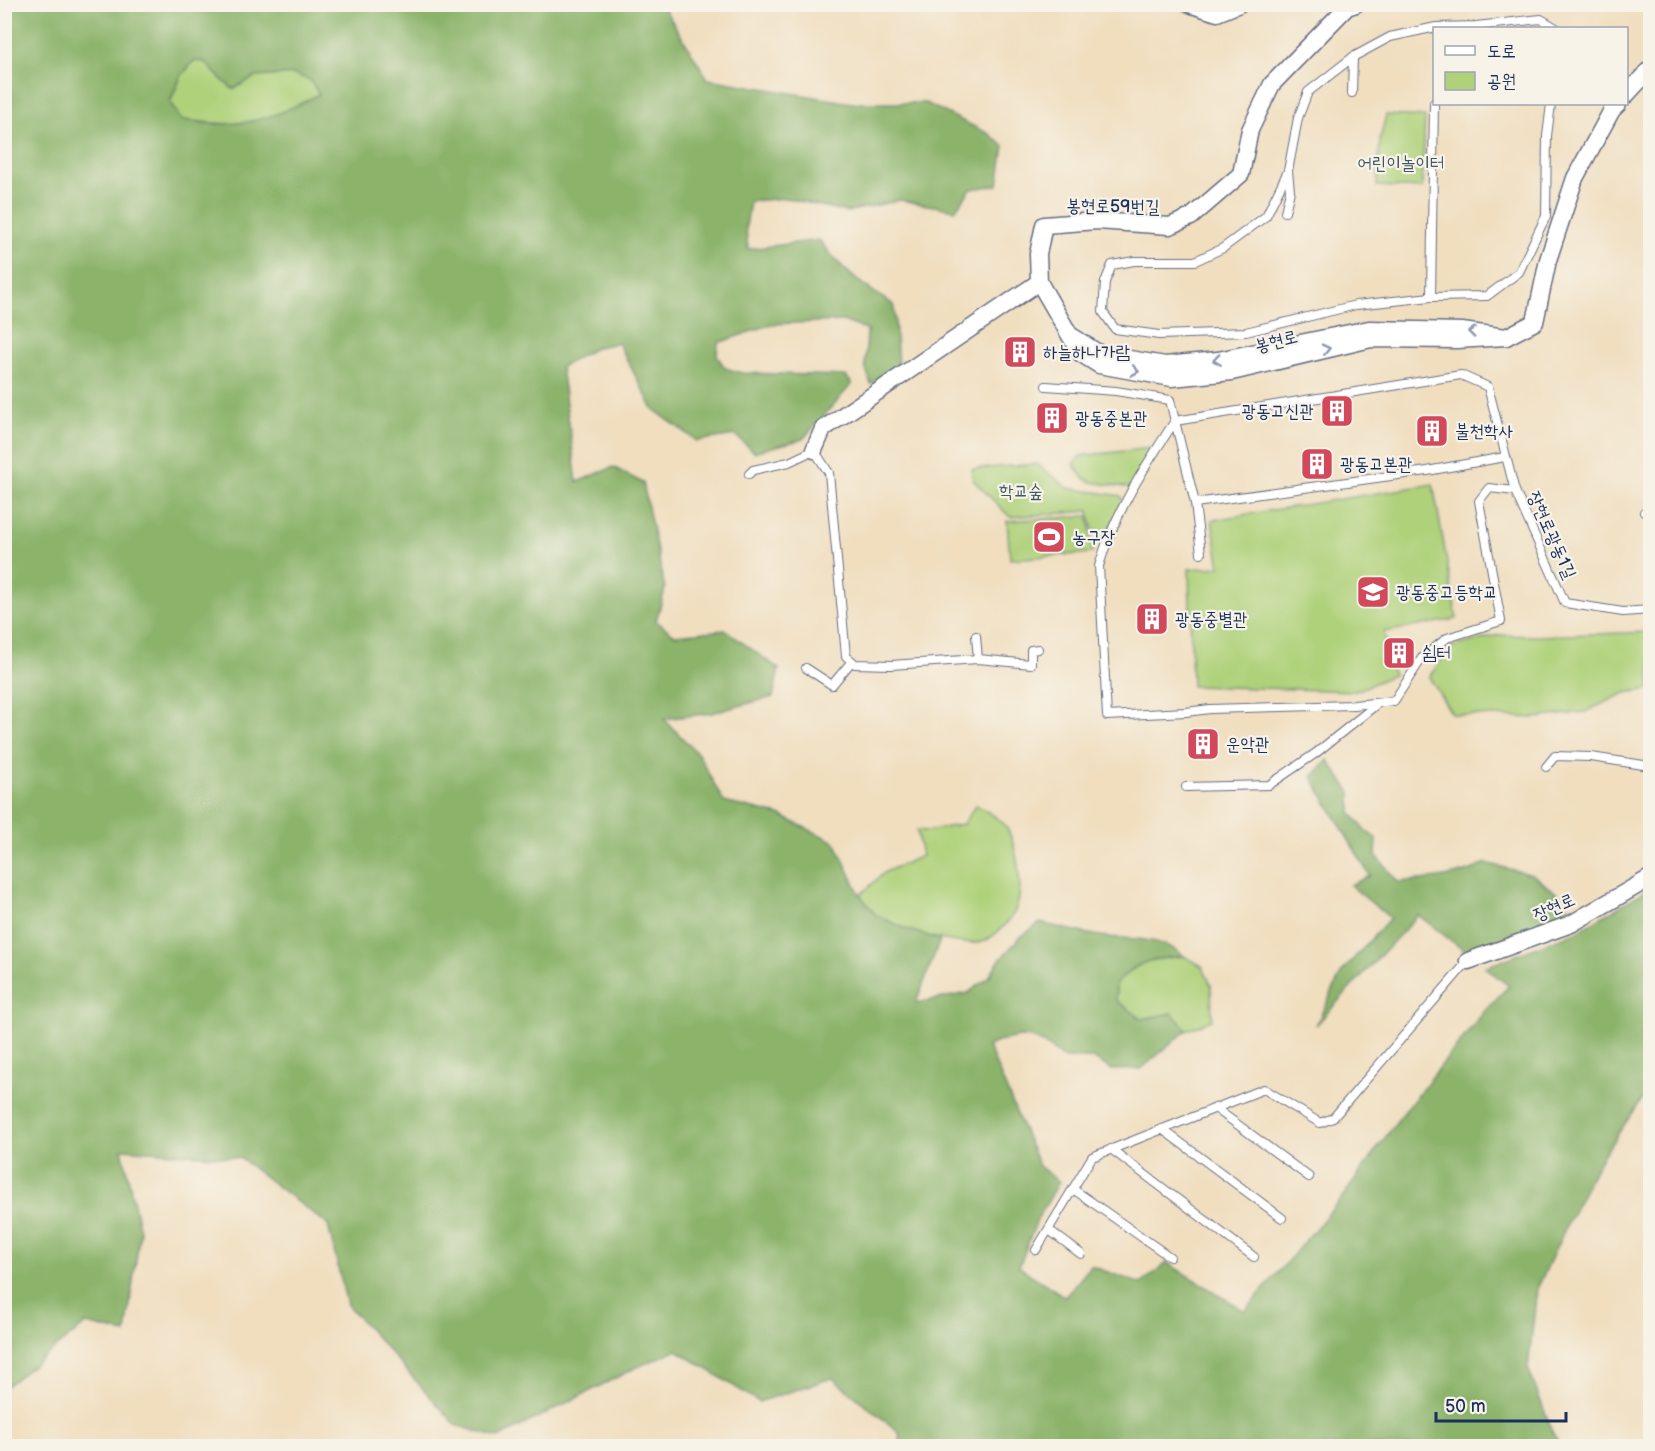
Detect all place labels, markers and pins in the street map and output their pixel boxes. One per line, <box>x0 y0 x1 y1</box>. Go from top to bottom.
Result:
building icon: 하늘하나가람 <box>1002 334 1038 370</box>
place label: 하늘하나가람 <box>1043 342 1130 363</box>
building icon: 광동고신관 <box>1319 393 1355 429</box>
building icon: 광동중본관 <box>1034 400 1070 436</box>
place label: 광동고신관 <box>1242 401 1314 422</box>
place label: 광동중본관 <box>1075 408 1147 429</box>
building icon: 불천학사 <box>1414 413 1450 449</box>
place label: 불천학사 <box>1455 421 1513 442</box>
building icon: 광동고본관 <box>1299 446 1335 482</box>
place label: 광동고본관 <box>1340 454 1412 475</box>
sports icon: 농구장 <box>1031 519 1067 555</box>
place label: 농구장 <box>1072 527 1115 548</box>
school or university icon: 광동중고등학교 <box>1355 574 1391 610</box>
place label: 광동중고등학교 <box>1396 582 1497 603</box>
building icon: 광동중별관 <box>1134 601 1170 637</box>
place label: 광동중별관 <box>1175 609 1247 630</box>
building icon: 쉼터 <box>1381 635 1417 671</box>
place label: 쉼터 <box>1422 643 1451 664</box>
building icon: 운악관 <box>1185 726 1221 762</box>
place label: 운악관 <box>1226 734 1269 755</box>

